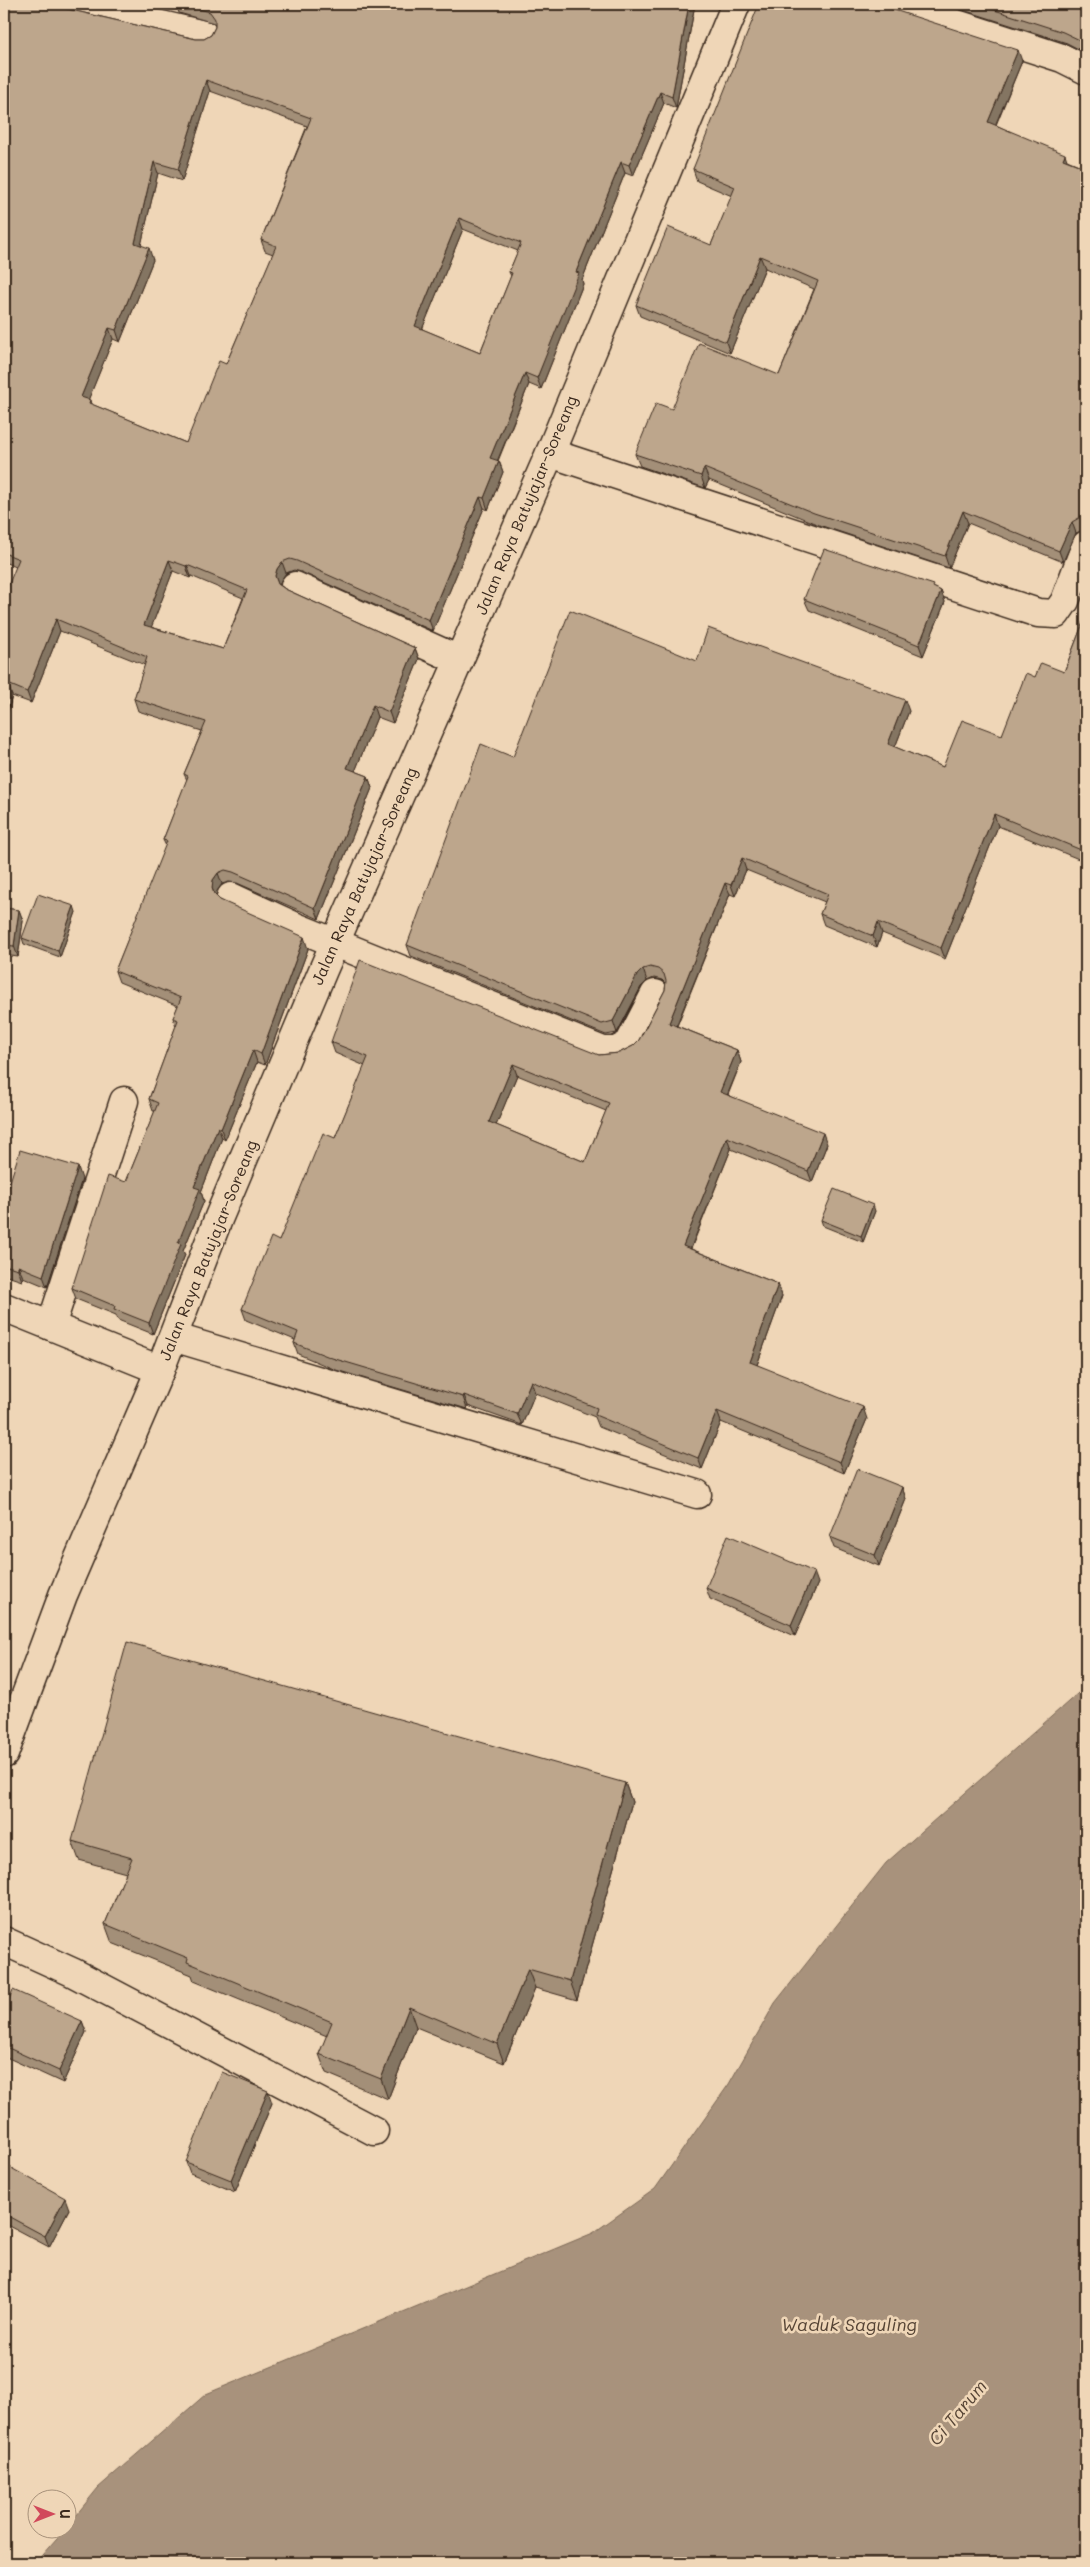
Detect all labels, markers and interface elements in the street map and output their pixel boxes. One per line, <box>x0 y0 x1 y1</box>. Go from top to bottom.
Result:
street label: Jalan Raya Batujajar-Soreang <box>470 392 581 618</box>
street label: Jalan Raya Batujajar-Soreang <box>306 764 421 988</box>
street label: Jalan Raya Batujajar-Soreang <box>154 1136 261 1363</box>
water label: Waduk Saguling <box>781 2312 917 2336</box>
water label: Ci Tarum <box>923 2375 992 2450</box>
north arrow <box>28 2490 78 2540</box>
text: U <box>56 2509 75 2519</box>

